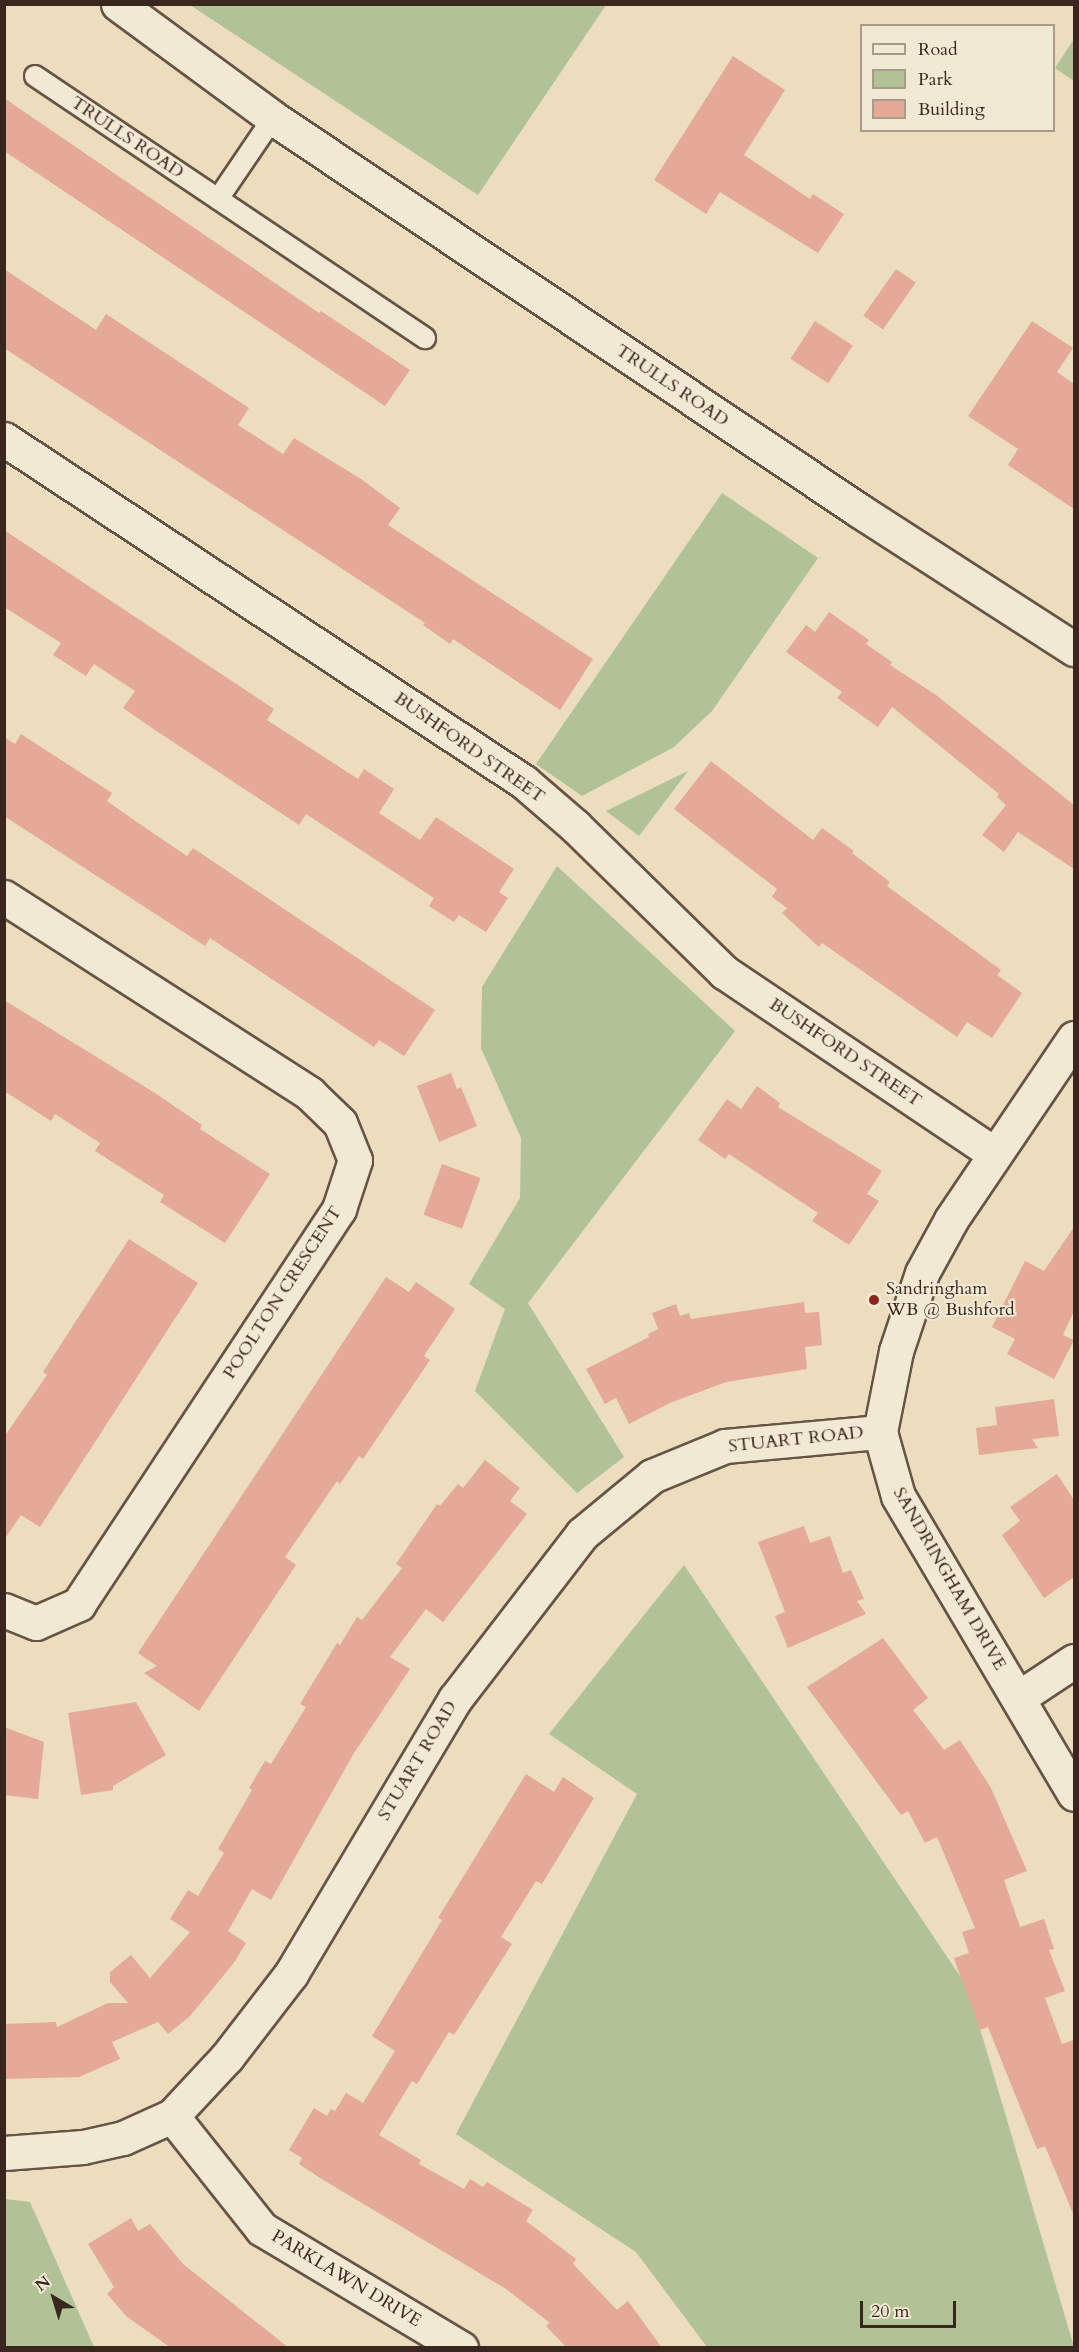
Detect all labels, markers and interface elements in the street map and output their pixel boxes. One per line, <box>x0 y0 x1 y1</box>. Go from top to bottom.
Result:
legend <box>860 24 1055 132</box>
text: Road <box>918 37 958 62</box>
text: Park <box>918 67 953 92</box>
street label: TRULLS ROAD <box>66 92 188 184</box>
text: Building <box>918 97 985 122</box>
street label: TRULLS ROAD <box>611 340 733 432</box>
street label: BUSHFORD STREET <box>390 688 548 808</box>
street label: BUSHFORD STREET <box>765 994 925 1112</box>
street label: POOLTON CRESCENT <box>219 1203 347 1383</box>
place label: Sandringham WB @ Bushford <box>886 1279 1015 1322</box>
marker: Sandringham WB @ Bushford <box>867 1293 881 1307</box>
street label: STUART ROAD <box>727 1422 865 1458</box>
street label: SANDRINGHAM DRIVE <box>888 1484 1010 1674</box>
street label: STUART ROAD <box>374 1697 462 1825</box>
street label: PARKLAWN DRIVE <box>267 2226 425 2332</box>
north arrow <box>24 2268 84 2328</box>
text: N <box>31 2271 55 2297</box>
scale bar <box>863 2289 959 2327</box>
text: 20 m <box>871 2299 910 2324</box>

